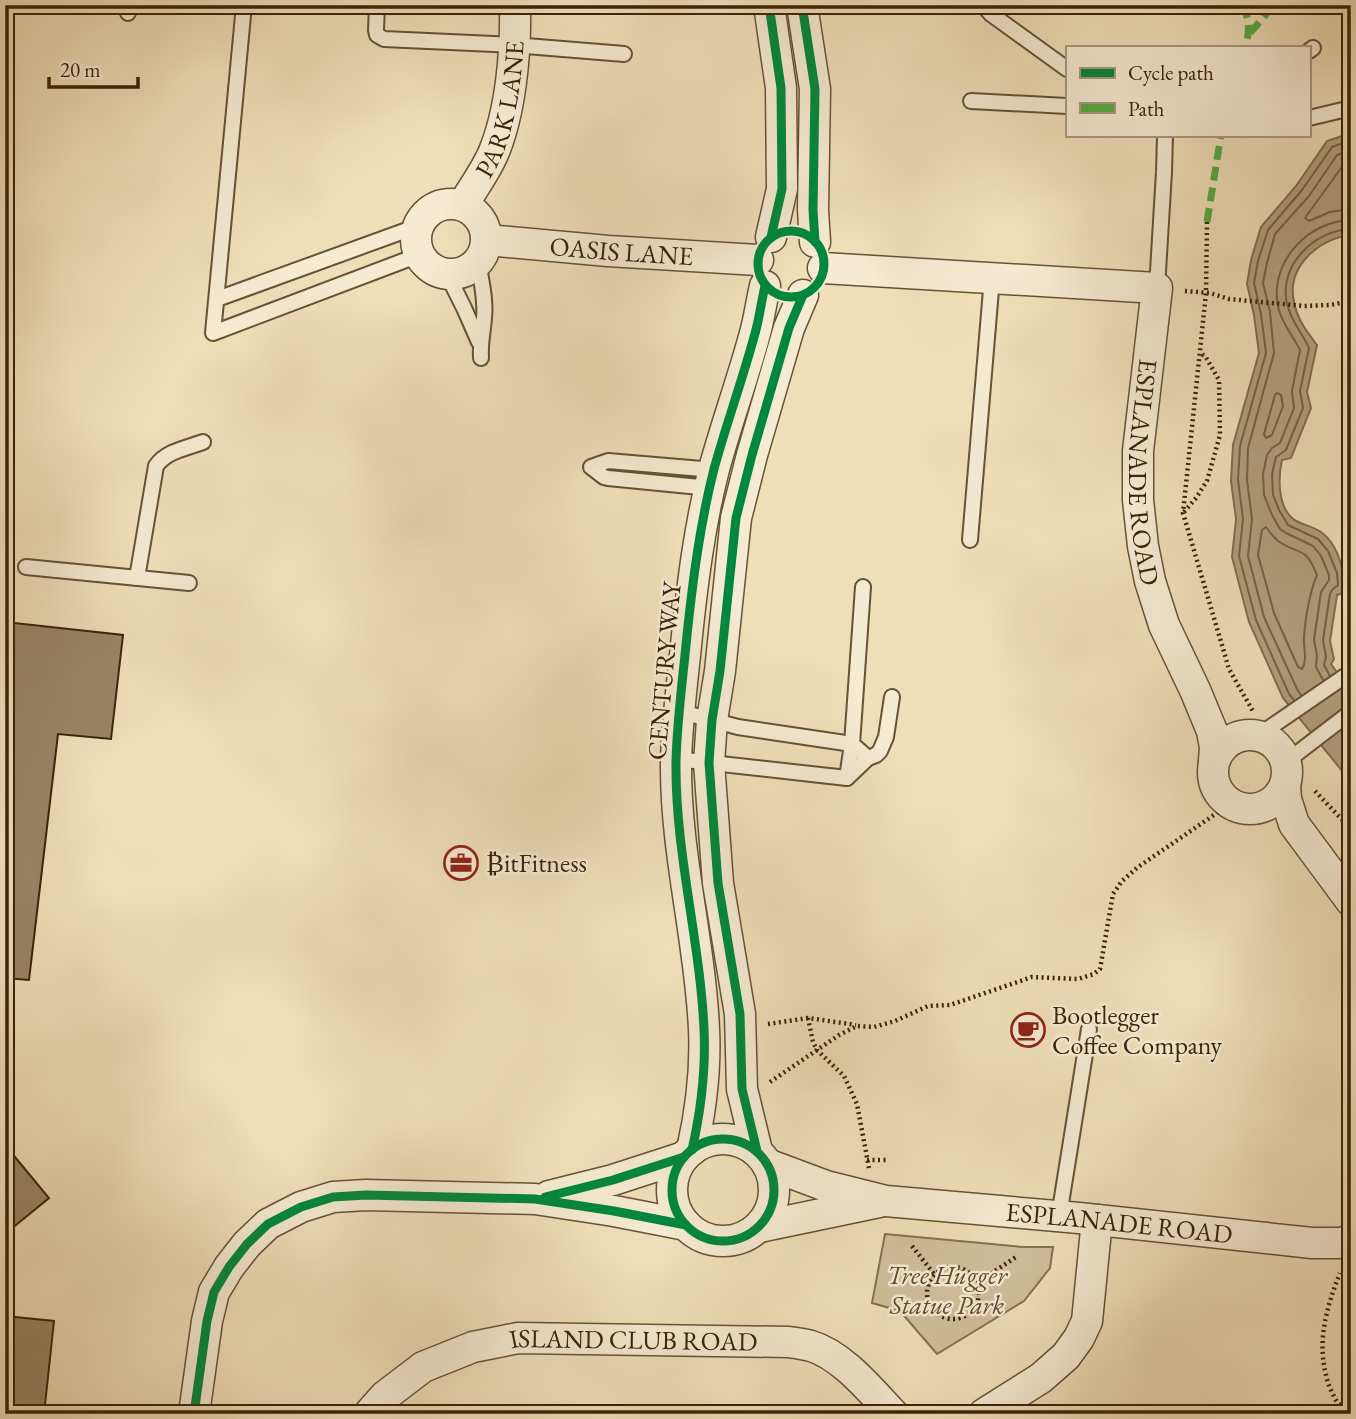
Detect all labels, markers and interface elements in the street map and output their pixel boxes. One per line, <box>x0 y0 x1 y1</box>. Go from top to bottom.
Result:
street label: PARK LANE <box>467 39 532 184</box>
scale bar <box>49 46 138 90</box>
legend <box>1066 46 1310 136</box>
text: 20 m <box>60 56 101 83</box>
text: Cycle path <box>1128 59 1214 86</box>
text: Path <box>1128 95 1165 122</box>
street label: OASIS LANE <box>548 229 695 273</box>
street label: ESPLANADE ROAD <box>1121 357 1167 588</box>
street label: CENTURY WAY <box>639 579 689 761</box>
office icon: ₿itFitness <box>442 844 480 882</box>
place label: ₿itFitness <box>486 846 587 880</box>
place label: Bootlegger Coffee Company <box>1052 998 1222 1062</box>
cafe icon: Bootlegger Coffee Company <box>1009 1011 1047 1049</box>
street label: ESPLANADE ROAD <box>1004 1195 1234 1251</box>
park label: Tree Hugger Statue Park <box>887 1258 1008 1322</box>
street label: ISLAND CLUB ROAD <box>506 1321 758 1359</box>

